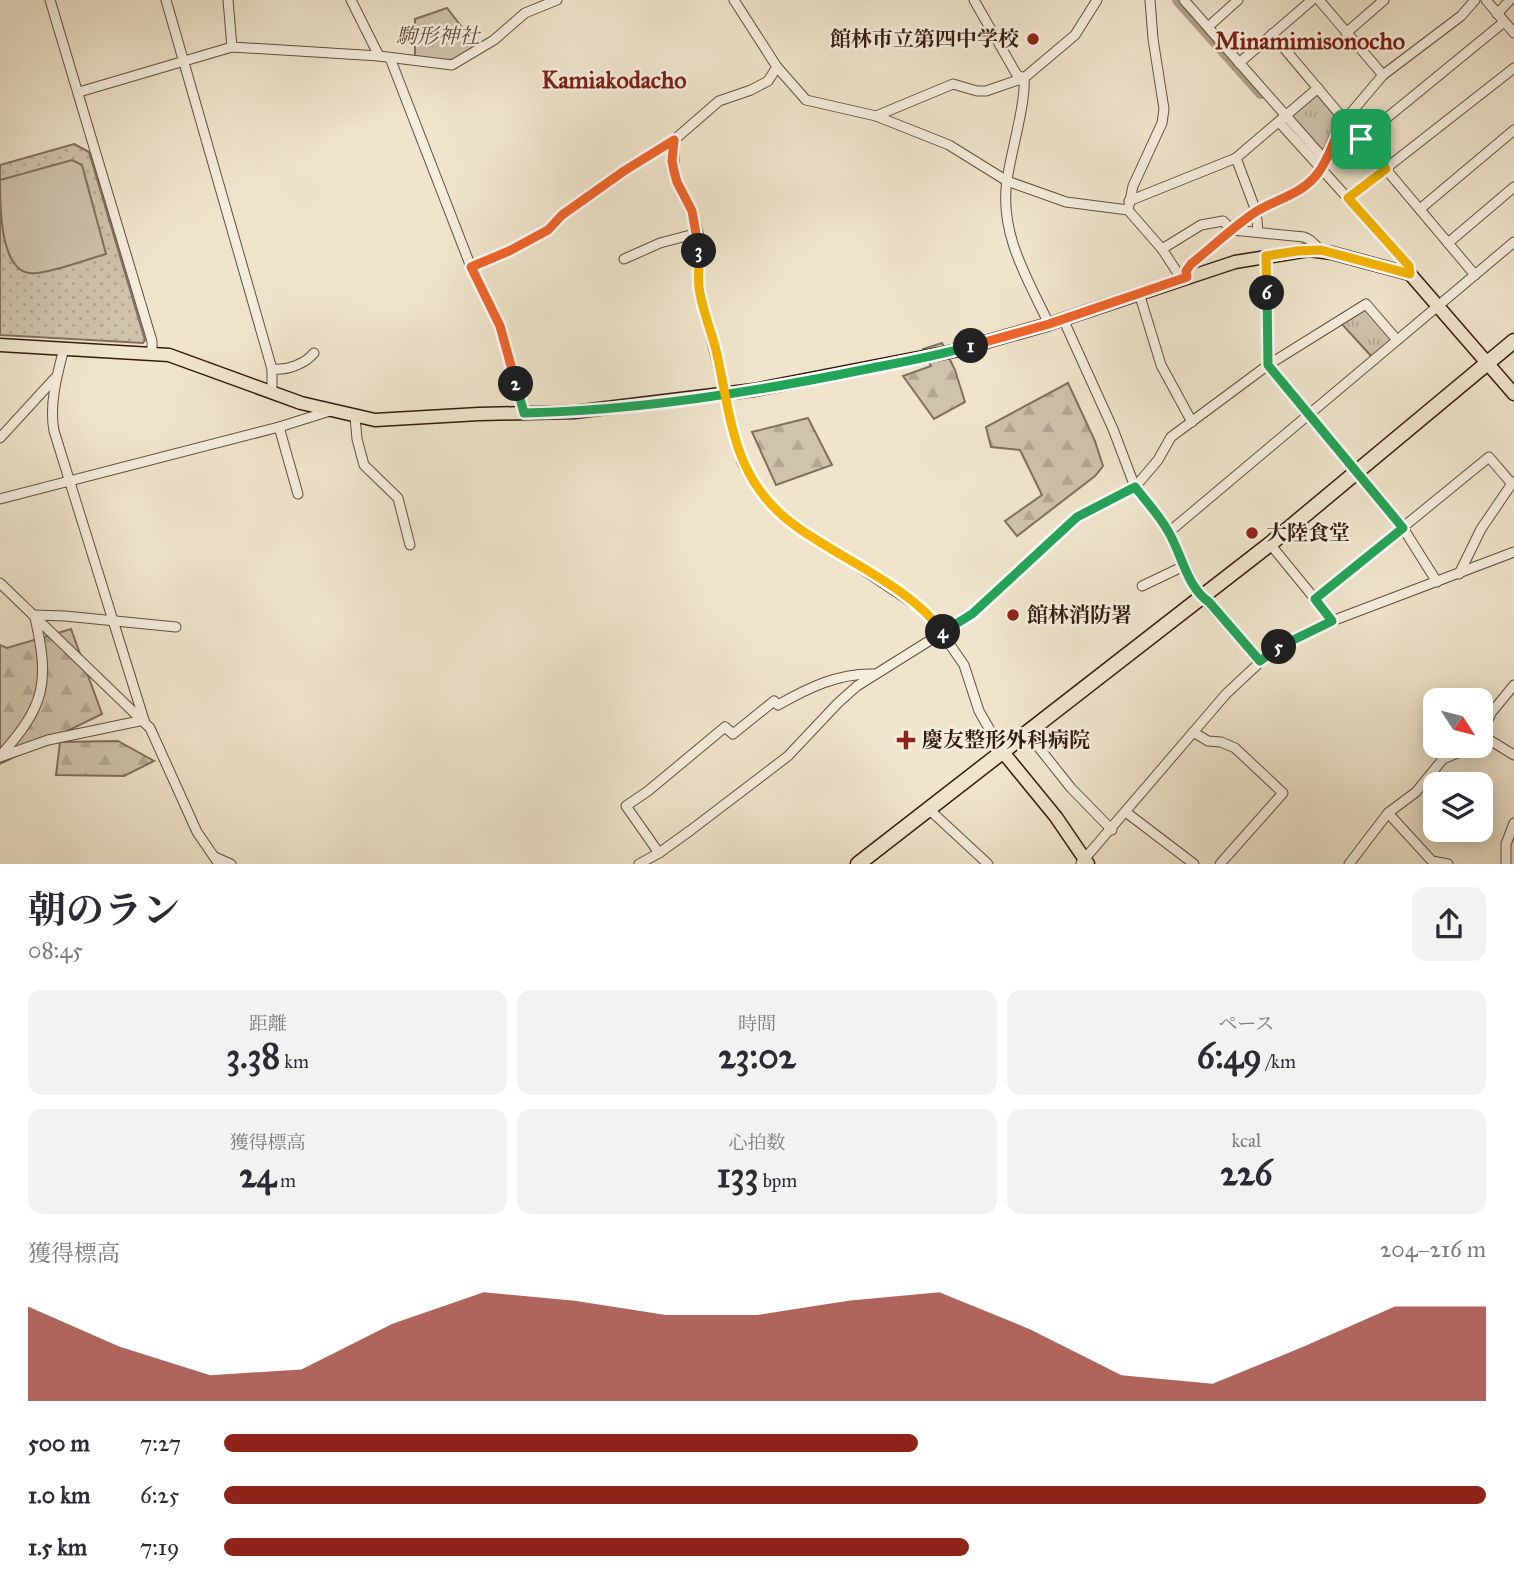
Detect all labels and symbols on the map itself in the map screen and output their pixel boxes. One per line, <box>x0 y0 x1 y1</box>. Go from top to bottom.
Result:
park label: 駒形神社 <box>396 23 482 49</box>
place label: 館林市立第四中学校 <box>830 26 1019 52</box>
district label: Minamimisonocho <box>1215 26 1405 56</box>
marker: 館林市立第四中学校 <box>1025 31 1041 47</box>
district label: Kamiakodacho <box>541 65 687 95</box>
pin <box>1331 109 1391 169</box>
pin: 3 <box>682 233 716 268</box>
pin: 6 <box>1250 276 1284 310</box>
pin: 1 <box>954 328 988 364</box>
pin: 2 <box>498 366 534 402</box>
place label: 大陸食堂 <box>1266 520 1350 546</box>
marker: 大陸食堂 <box>1244 525 1260 541</box>
place label: 館林消防署 <box>1027 602 1132 628</box>
marker: 館林消防署 <box>1005 607 1021 623</box>
pin: 4 <box>926 614 960 650</box>
pin: 5 <box>1262 630 1296 664</box>
north arrow <box>1423 688 1493 758</box>
place label: 慶友整形外科病院 <box>922 727 1090 753</box>
marker: 慶友整形外科病院 <box>896 730 916 750</box>

